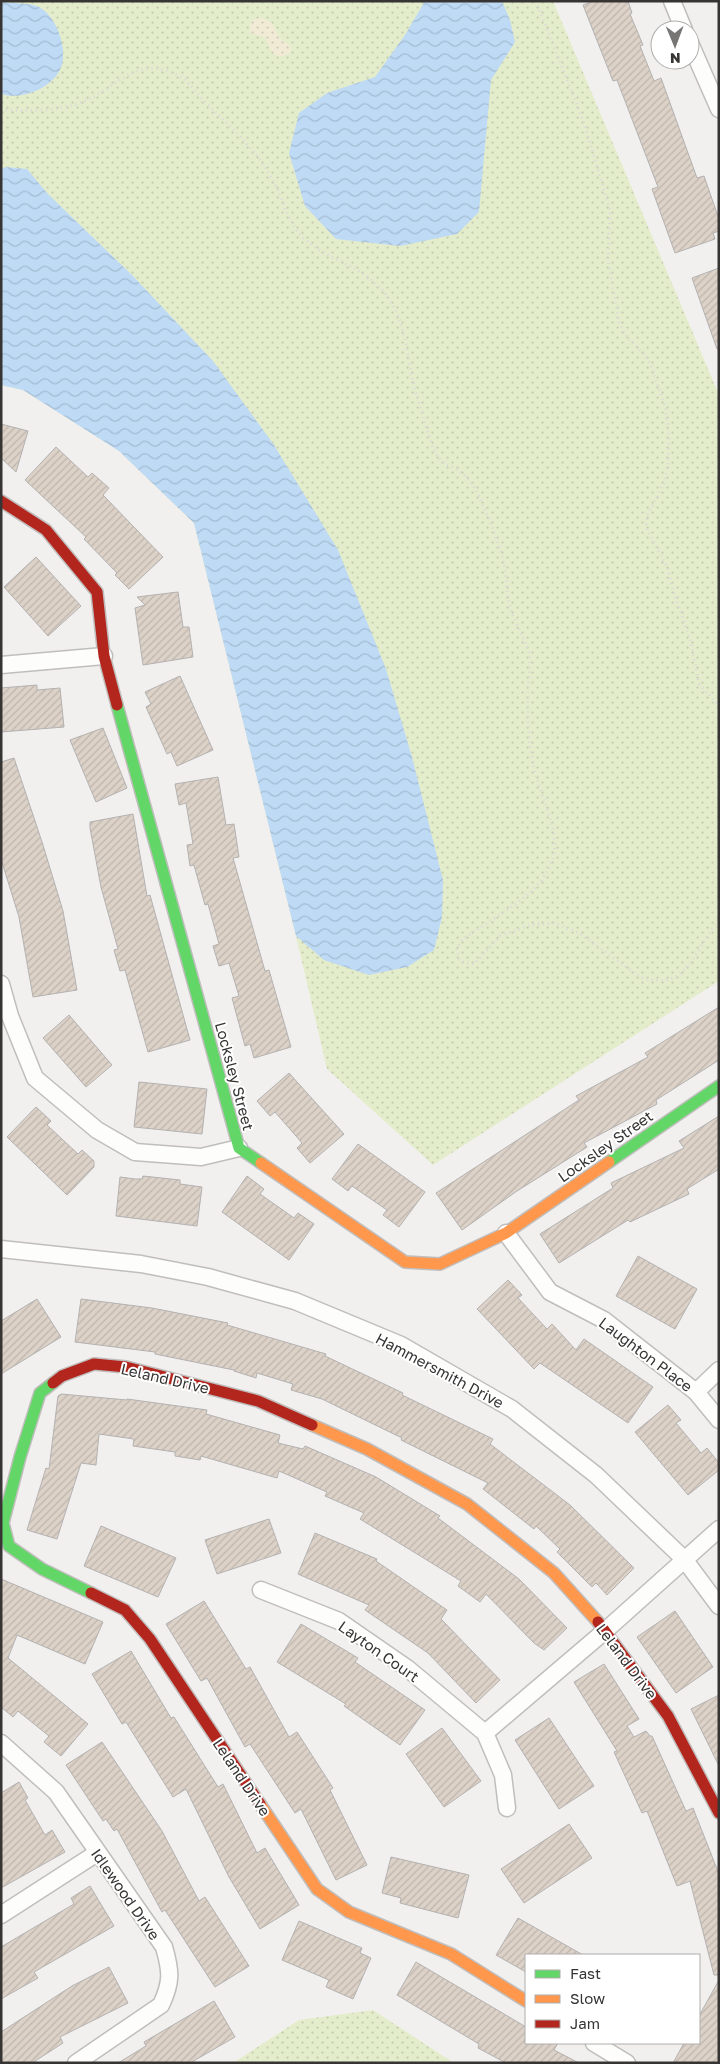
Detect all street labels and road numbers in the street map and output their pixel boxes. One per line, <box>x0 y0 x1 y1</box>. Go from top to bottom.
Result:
street label: Locksley Street <box>212 1020 258 1132</box>
street label: Locksley Street <box>554 1107 656 1185</box>
street label: Laughton Place <box>596 1313 697 1395</box>
street label: Hammersmith Drive <box>373 1329 507 1412</box>
street label: Leland Drive <box>119 1359 211 1397</box>
street label: Layton Court <box>335 1617 423 1685</box>
street label: Leland Drive <box>593 1620 661 1702</box>
street label: Leland Drive <box>209 1735 275 1819</box>
street label: Idlewood Drive <box>88 1845 164 1943</box>

